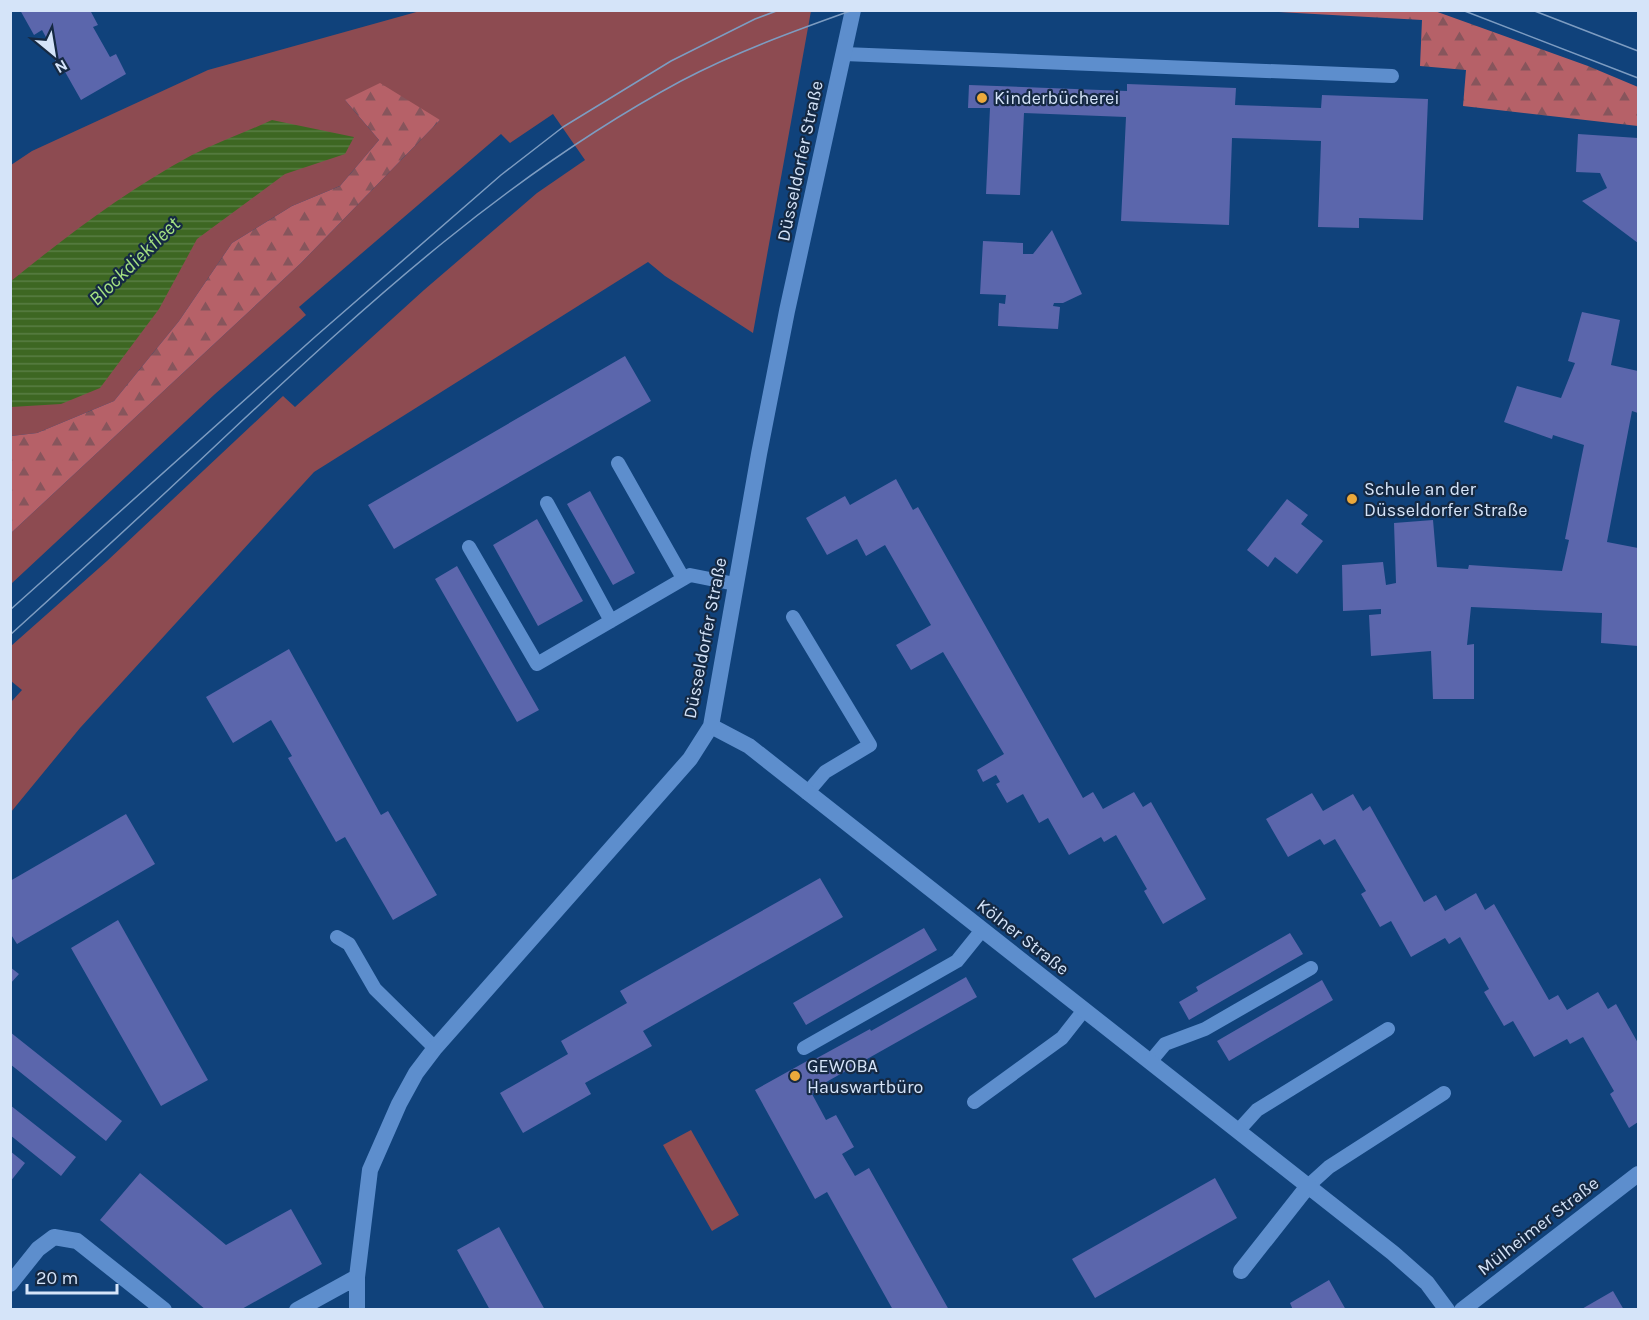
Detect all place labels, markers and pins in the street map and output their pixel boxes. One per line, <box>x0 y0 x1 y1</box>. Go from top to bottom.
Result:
place label: Kinderbücherei <box>994 87 1120 109</box>
marker: Kinderbücherei <box>975 91 989 105</box>
place label: Schule an der Düsseldorfer Straße <box>1364 478 1528 521</box>
marker: Schule an der Düsseldorfer Straße <box>1345 492 1359 506</box>
place label: GEWOBA Hauswartbüro <box>807 1055 923 1098</box>
marker: GEWOBA Hauswartbüro <box>788 1069 802 1083</box>

